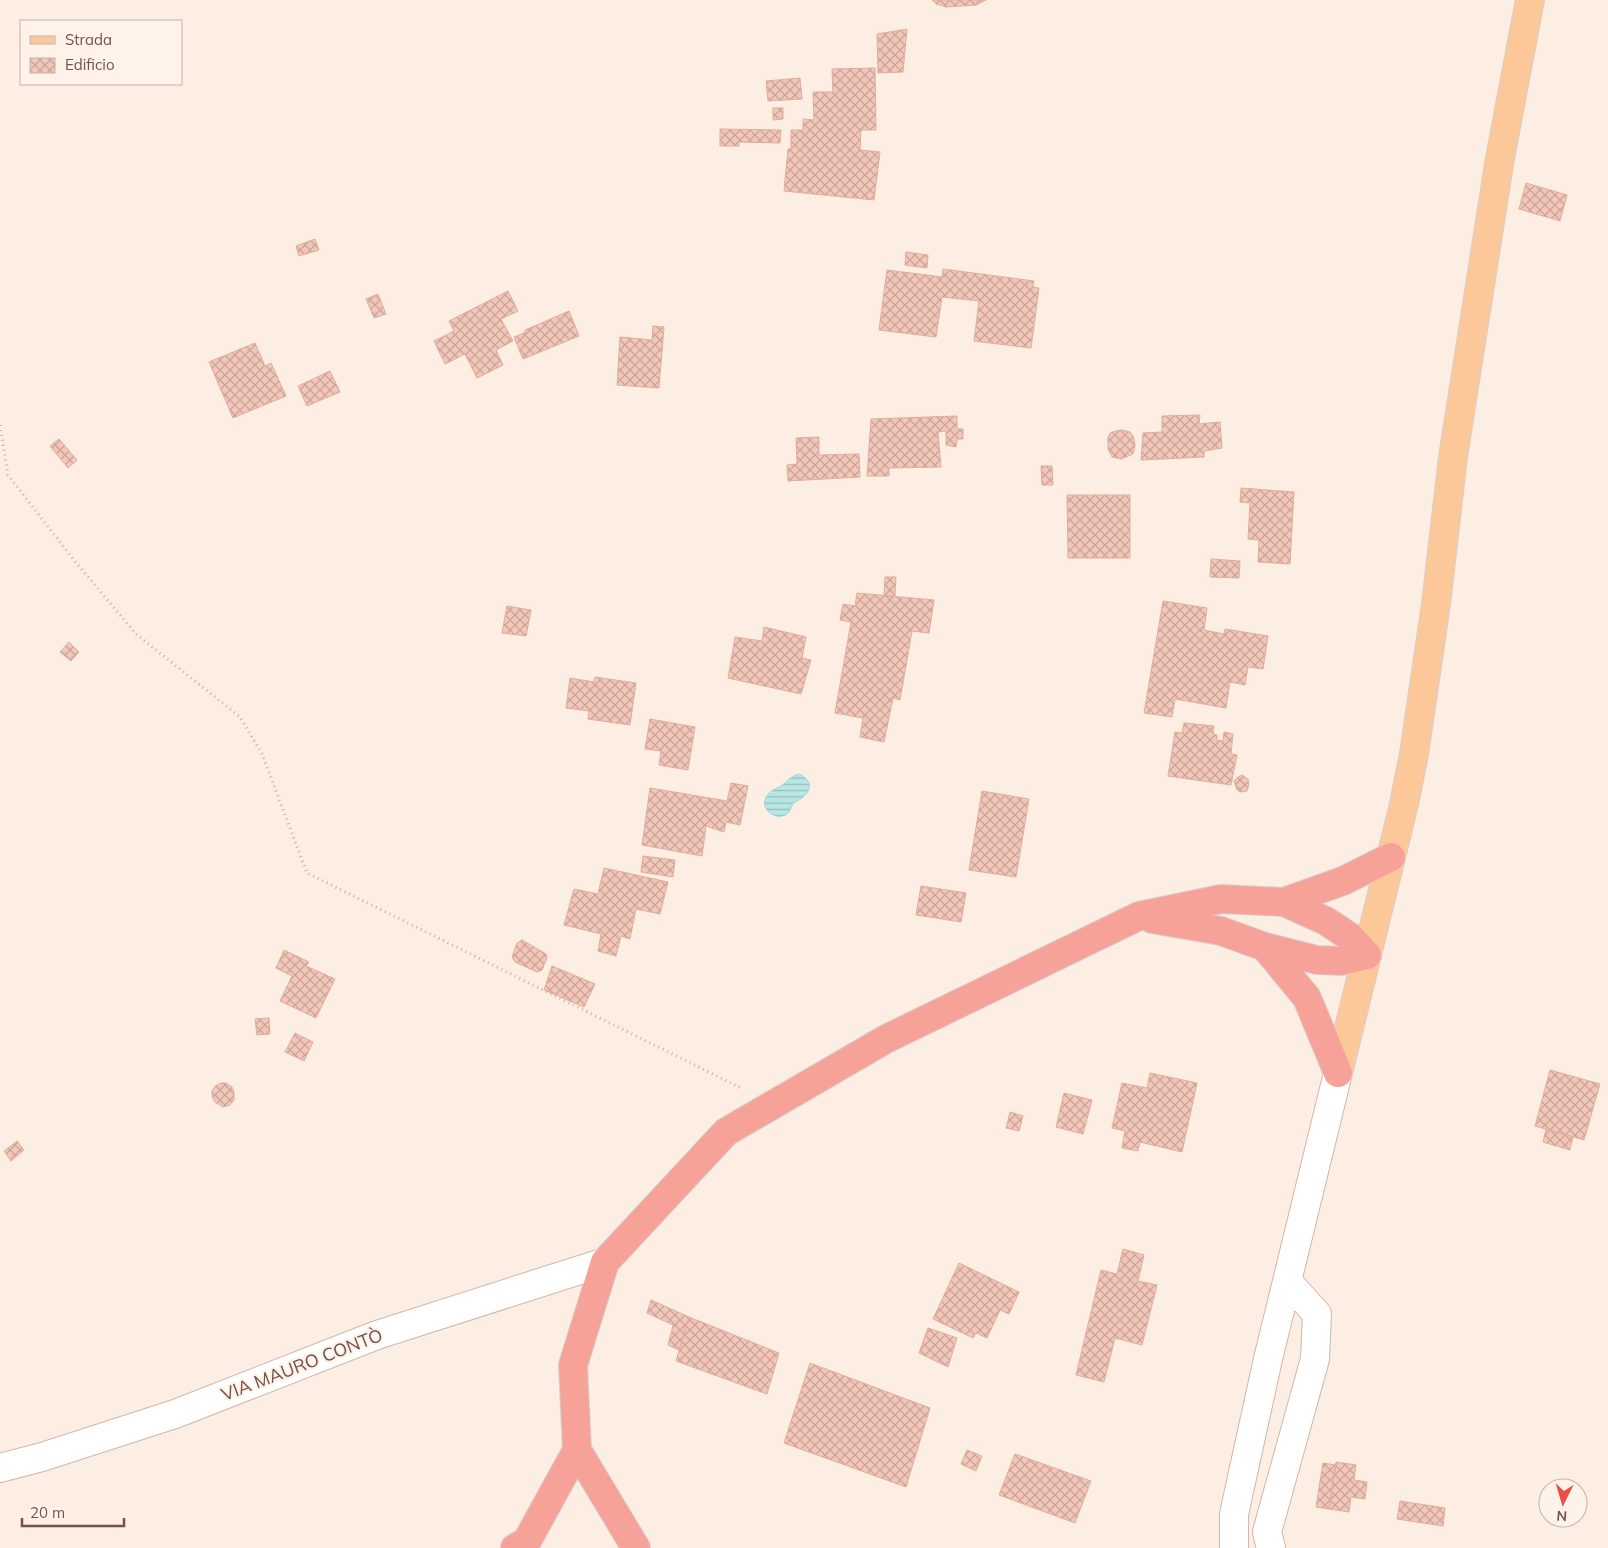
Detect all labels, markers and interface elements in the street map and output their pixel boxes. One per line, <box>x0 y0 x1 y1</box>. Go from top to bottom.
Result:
legend <box>20 20 182 85</box>
text: Strada <box>65 30 112 49</box>
text: Edificio <box>65 55 115 74</box>
street label: VIA MAURO CONTÒ <box>218 1323 386 1406</box>
north arrow <box>1538 1478 1588 1528</box>
scale bar <box>22 1496 125 1528</box>
text: 20 m <box>30 1503 65 1522</box>
text: N <box>1556 1507 1568 1525</box>

